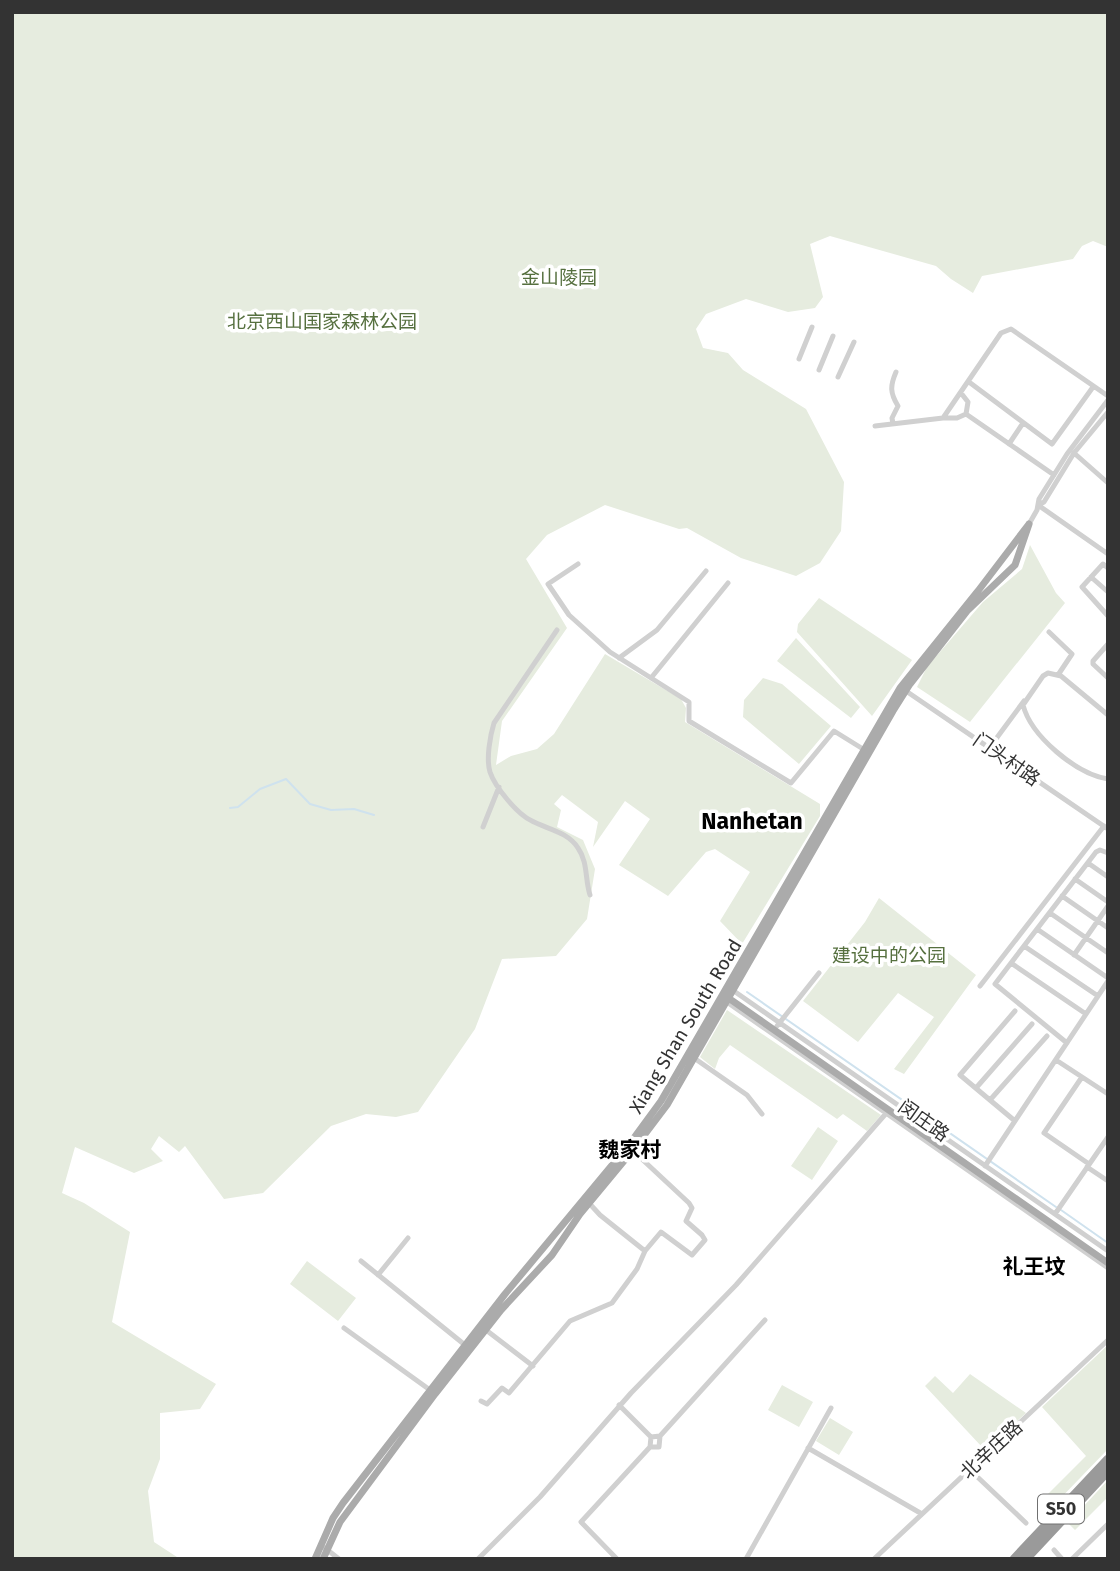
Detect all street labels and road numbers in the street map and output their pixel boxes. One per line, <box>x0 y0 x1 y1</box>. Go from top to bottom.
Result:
street label: 门头村路 <box>969 728 1044 791</box>
street label: Xiang Shan South Road <box>624 935 747 1118</box>
street label: 闵庄路 <box>894 1095 954 1146</box>
street label: 北辛庄路 <box>956 1415 1027 1484</box>
road number: S50 <box>1038 1494 1084 1524</box>

